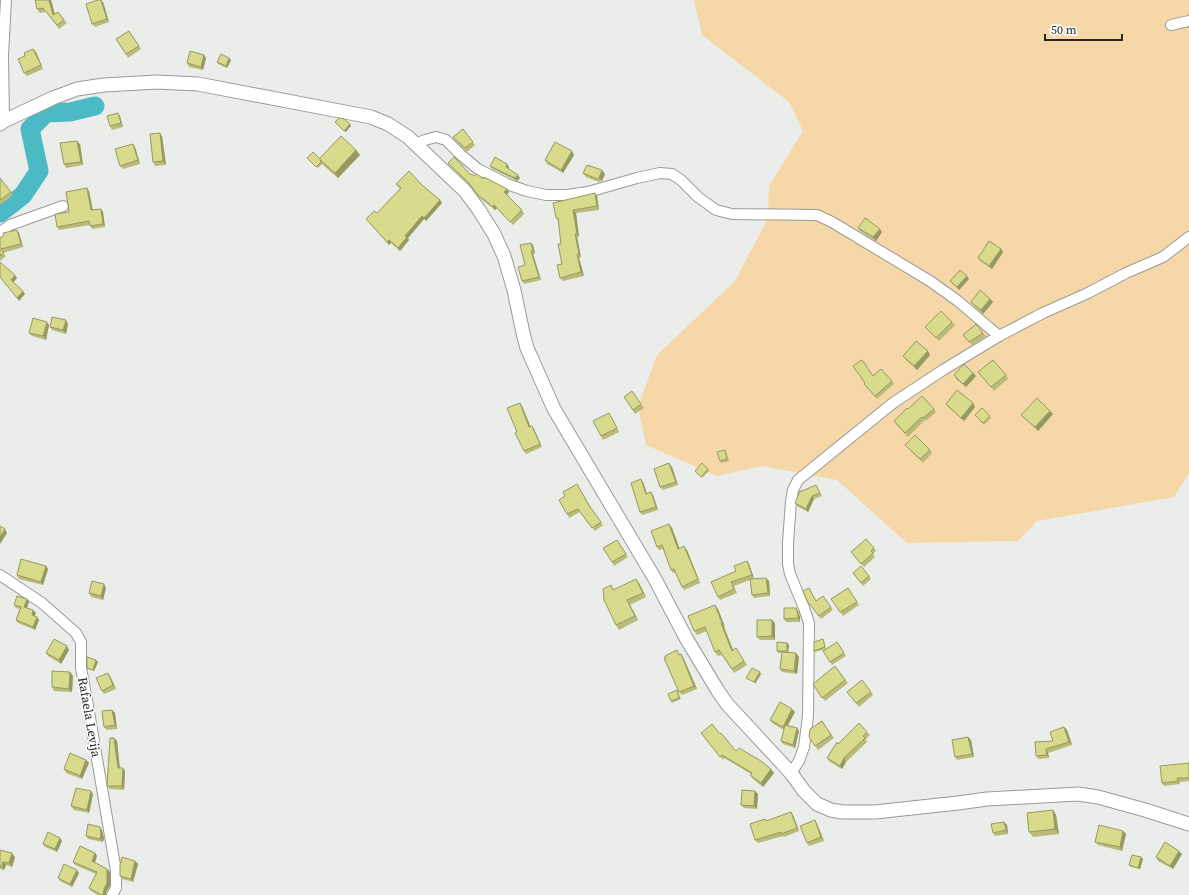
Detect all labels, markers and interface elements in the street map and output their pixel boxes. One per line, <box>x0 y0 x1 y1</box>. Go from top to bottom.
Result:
scale bar <box>1045 16 1122 42</box>
text: 50 m <box>1051 22 1077 38</box>
street label: Rafaela Levija <box>74 676 105 759</box>

